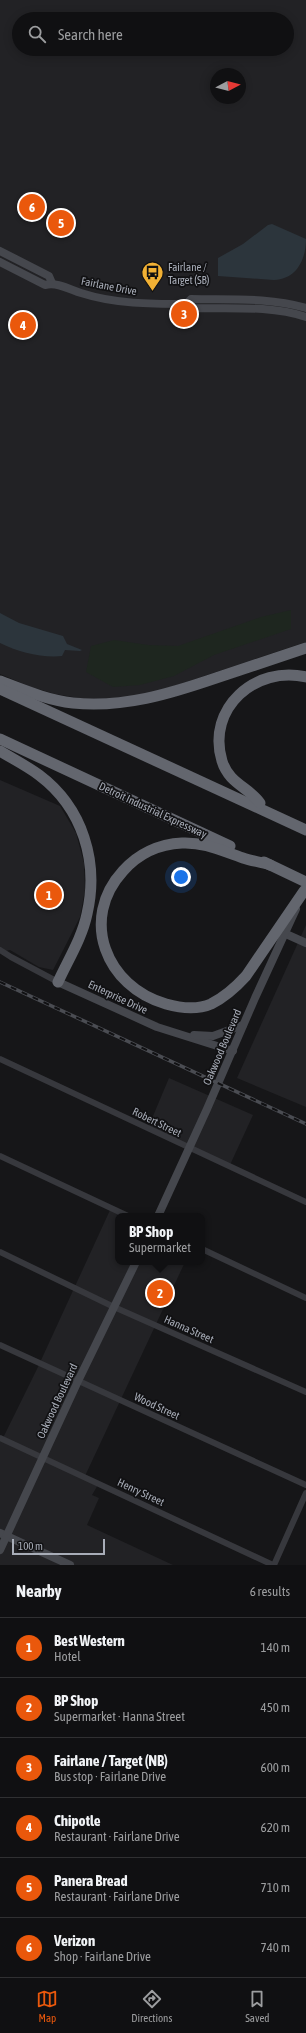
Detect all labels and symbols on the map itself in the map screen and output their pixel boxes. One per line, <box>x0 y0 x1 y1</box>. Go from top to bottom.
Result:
north arrow <box>210 68 246 104</box>
pin: 6 <box>19 192 45 222</box>
pin: 5 <box>48 208 74 238</box>
bus stop icon: Fairlane / Target (SB) <box>139 260 165 293</box>
place label: Fairlane / Target (SB) <box>168 261 210 286</box>
street label: Fairlane Drive <box>80 275 138 297</box>
pin: 3 <box>171 299 197 329</box>
pin: 4 <box>10 310 36 340</box>
street label: Detroit Industrial Expressway <box>97 780 209 840</box>
your location <box>171 867 191 887</box>
pin: 1 <box>36 880 62 910</box>
street label: Enterprise Drive <box>86 978 150 1016</box>
street label: Oakwood Boulevard <box>201 1007 243 1087</box>
street label: Robert Street <box>131 1105 183 1139</box>
pin: 2 <box>147 1278 173 1308</box>
street label: Hanna Street <box>162 1313 216 1345</box>
street label: Oakwood Boulevard <box>34 1362 80 1440</box>
street label: Wood Street <box>132 1390 182 1422</box>
street label: Henry Street <box>116 1476 166 1508</box>
scale bar <box>12 1537 105 1556</box>

